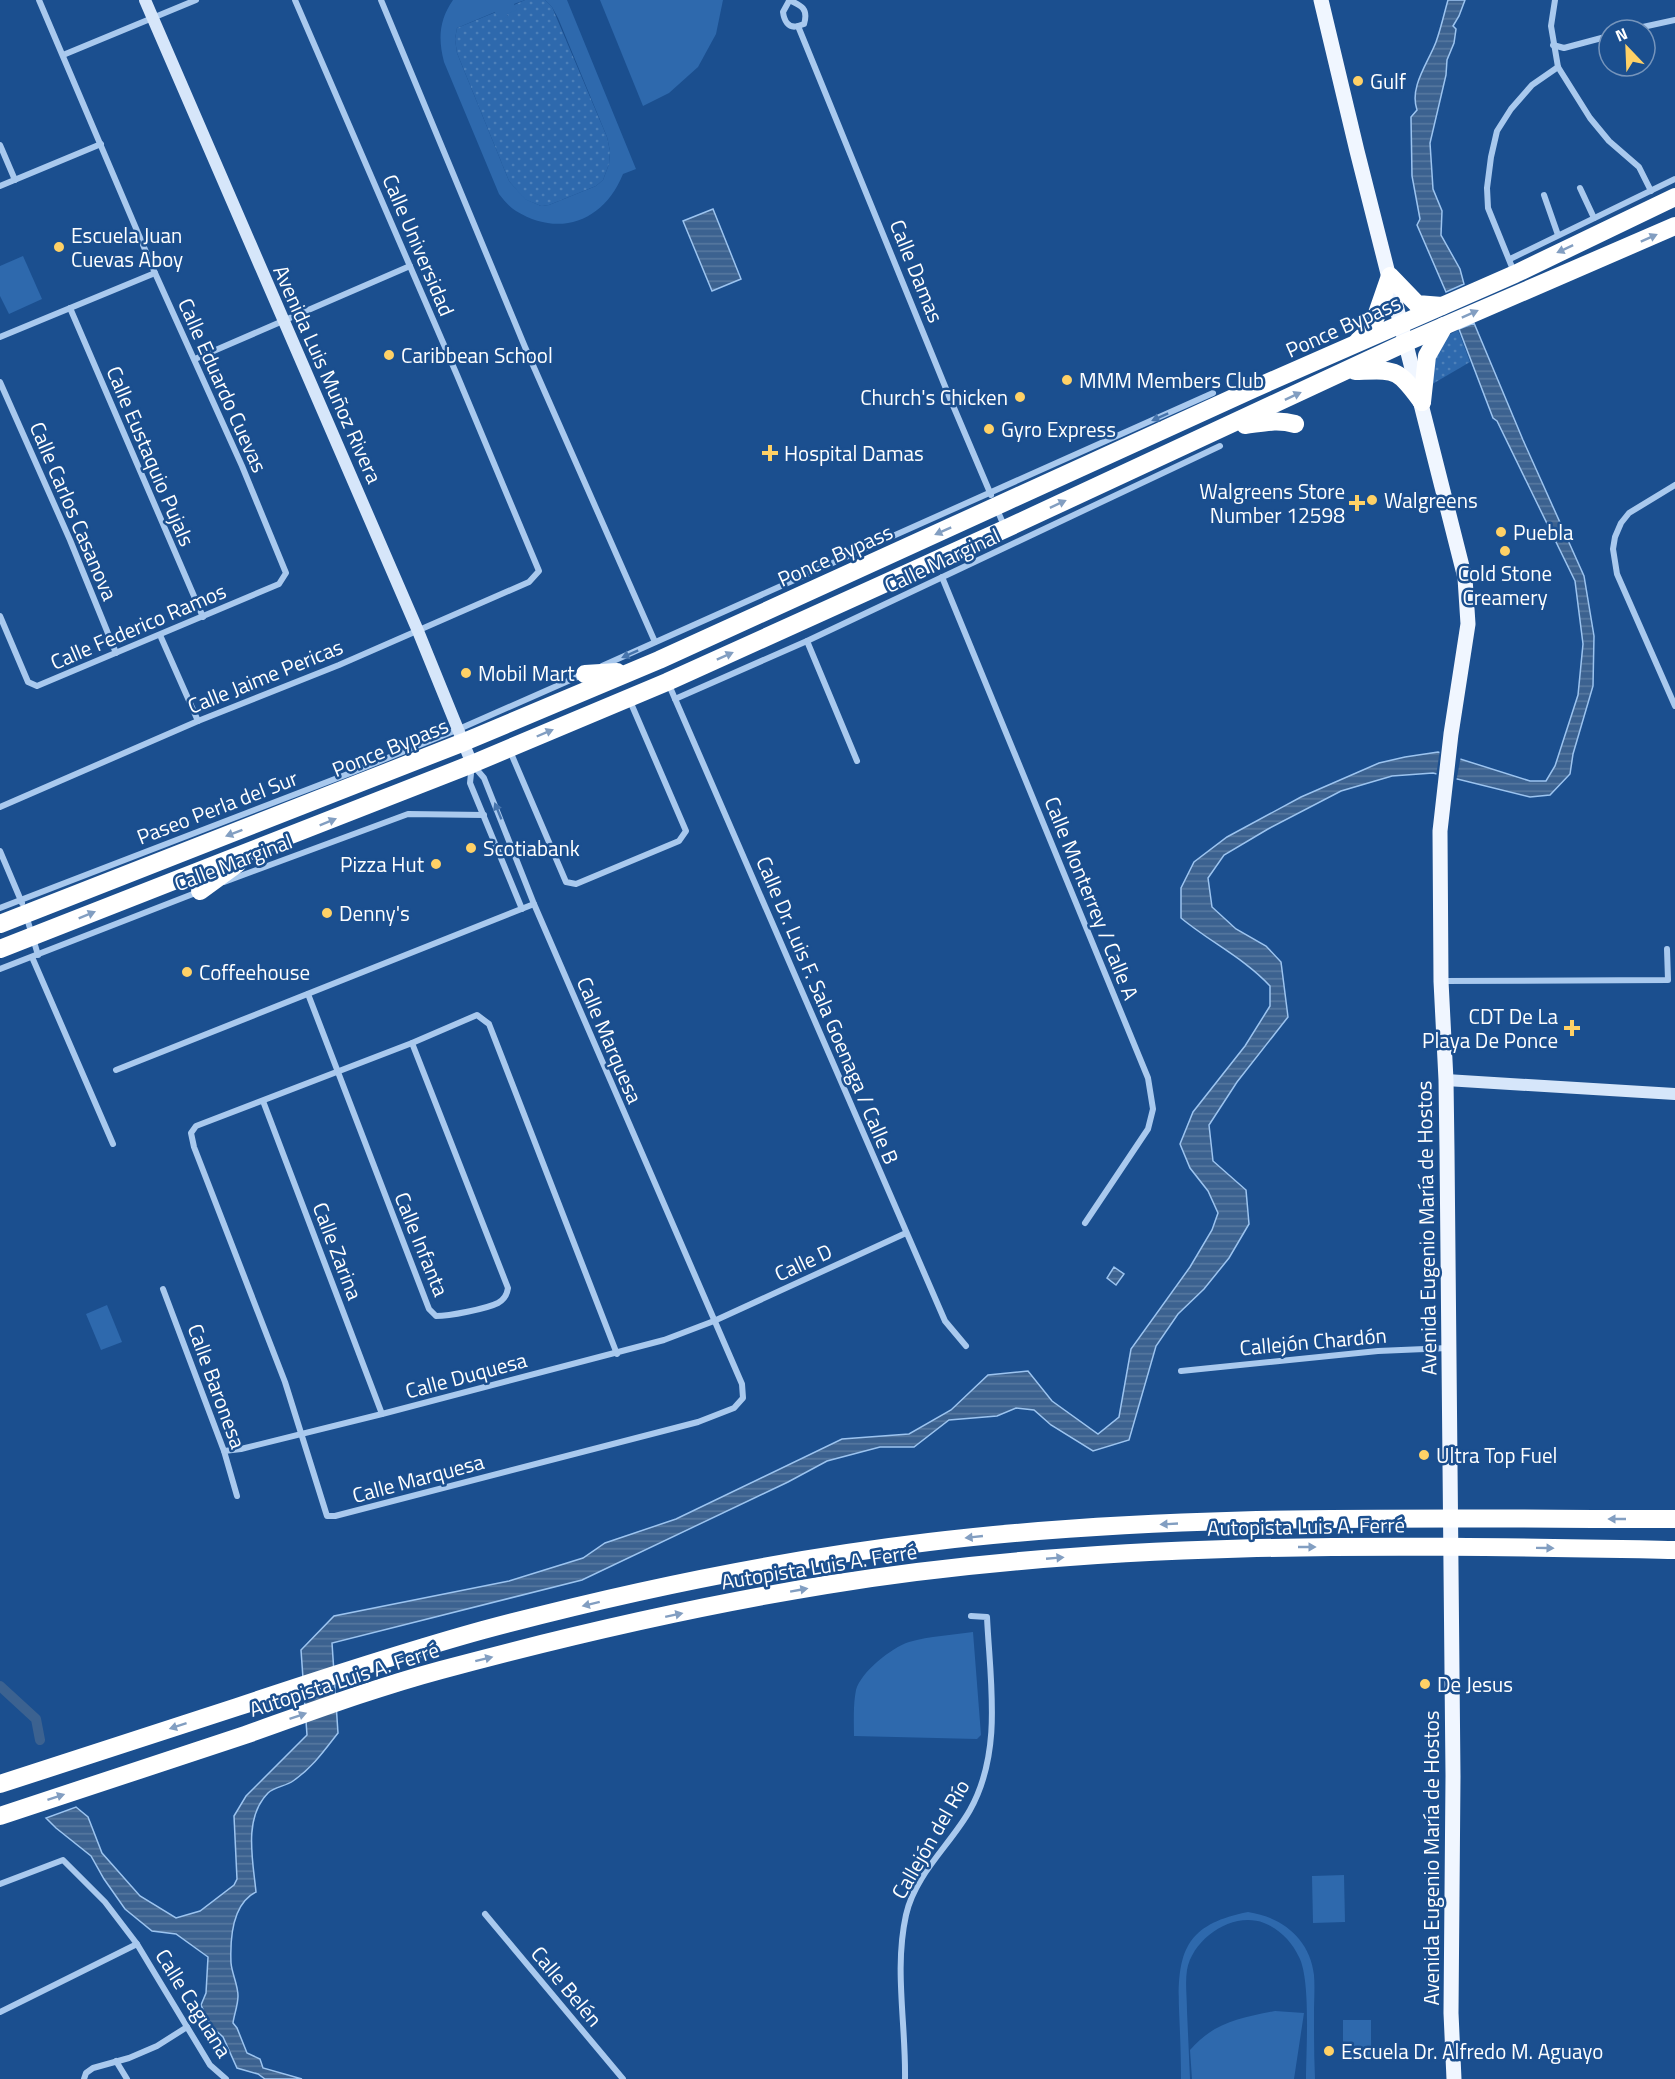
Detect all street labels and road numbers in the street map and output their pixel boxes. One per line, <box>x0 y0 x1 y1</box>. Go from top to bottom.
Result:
street label: Calle Universidad <box>375 169 463 321</box>
street label: Calle Damas <box>882 215 952 327</box>
street label: Avenida Luis Muñoz Rivera <box>265 260 391 489</box>
street label: Ponce Bypass <box>1280 286 1406 366</box>
street label: Calle Eduardo Cuevas <box>170 293 276 477</box>
street label: Calle Eustaquio Pujals <box>99 361 203 551</box>
street label: Calle Carlos Casanova <box>22 417 126 606</box>
street label: Ponce Bypass <box>772 515 898 595</box>
street label: Calle Marginal <box>879 519 1005 601</box>
street label: Calle Federico Ramos <box>45 574 231 678</box>
street label: Calle Jaime Pericas <box>182 630 348 722</box>
street label: Ponce Bypass <box>327 709 453 785</box>
street label: Paseo Perla del Sur <box>132 762 302 852</box>
street label: Calle Monterrey / Calle A <box>1037 791 1148 1005</box>
street label: Calle Marginal <box>169 825 297 899</box>
street label: Calle Dr. Luis F. Sala Goenaga / Calle B <box>748 851 908 1169</box>
street label: Calle Marquesa <box>569 972 651 1109</box>
street label: Avenida Eugenio María de Hostos <box>1407 1080 1445 1376</box>
street label: Calle Infanta <box>387 1187 458 1301</box>
street label: Calle Zarina <box>305 1198 371 1305</box>
street label: Calle D <box>769 1235 837 1289</box>
street label: Calle Baronesa <box>180 1319 255 1453</box>
street label: Callejón Chardón <box>1238 1319 1388 1363</box>
street label: Calle Duquesa <box>402 1343 531 1407</box>
street label: Calle Marquesa <box>349 1445 488 1511</box>
street label: Autopista Luis A. Ferré <box>1207 1508 1405 1544</box>
street label: Autopista Luis A. Ferré <box>719 1535 919 1597</box>
street label: Autopista Luis A. Ferré <box>245 1633 443 1725</box>
street label: Avenida Eugenio María de Hostos <box>1415 1710 1447 2006</box>
street label: Callejón del Río <box>883 1773 977 1905</box>
street label: Calle Belén <box>524 1939 610 2033</box>
street label: Calle Caguana <box>148 1942 240 2064</box>

